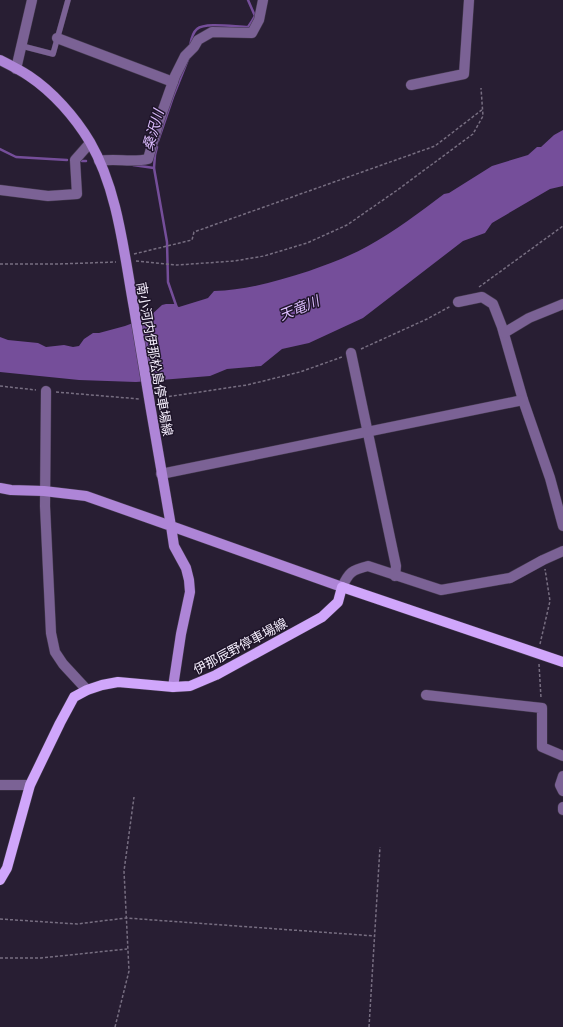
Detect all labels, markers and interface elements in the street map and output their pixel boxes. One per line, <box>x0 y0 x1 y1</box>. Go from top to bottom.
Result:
water label: 桑沢川 <box>139 105 167 152</box>
street label: 南小河内伊那松島停車場線 <box>134 281 176 437</box>
water label: 天竜川 <box>276 291 323 323</box>
street label: 伊那辰野停車場線 <box>190 615 290 677</box>

